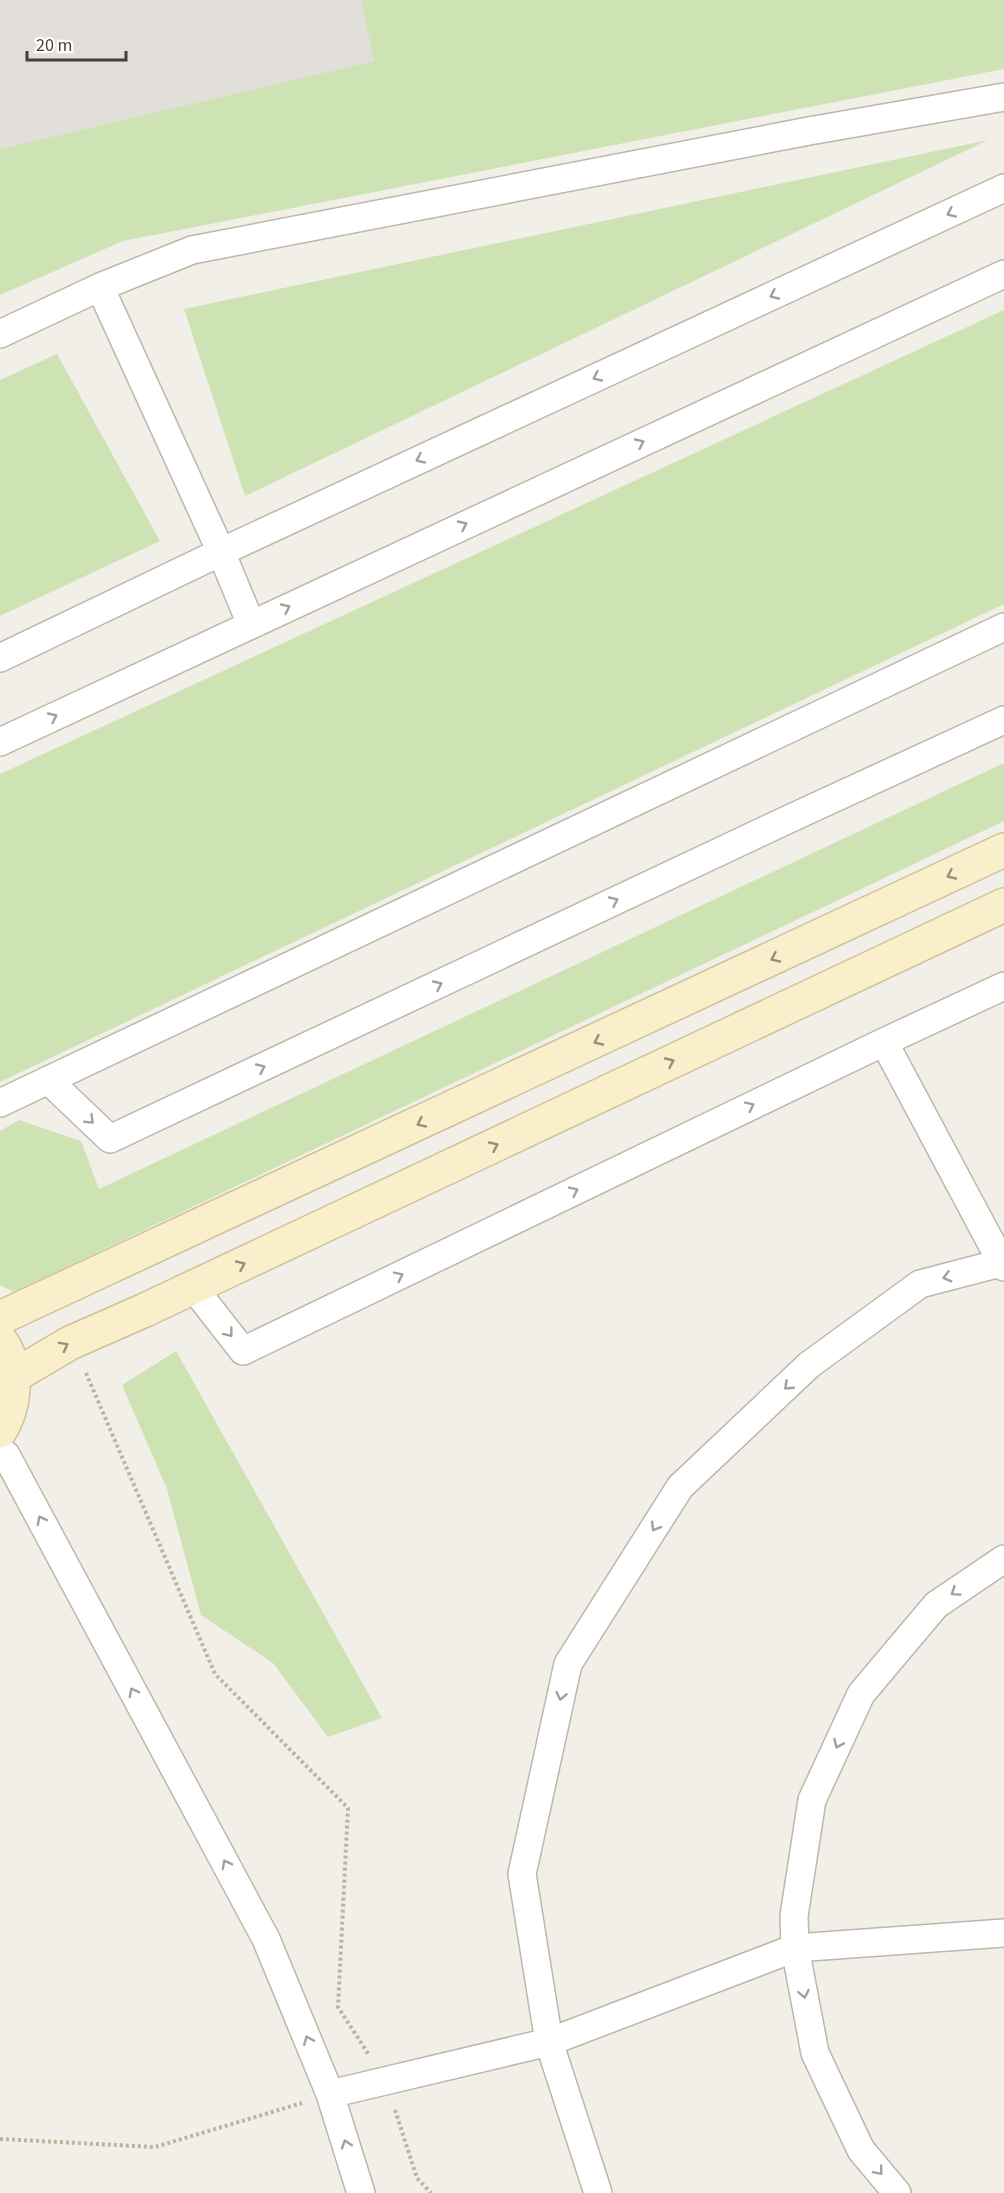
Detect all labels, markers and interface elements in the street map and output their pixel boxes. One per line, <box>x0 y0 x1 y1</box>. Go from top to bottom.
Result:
scale bar <box>27 24 126 62</box>
text: 20 m <box>36 33 72 58</box>
one-way arrow <box>946 205 957 217</box>
one-way arrow <box>770 288 781 300</box>
one-way arrow <box>593 370 604 382</box>
one-way arrow <box>633 438 644 450</box>
one-way arrow <box>416 452 427 464</box>
one-way arrow <box>457 521 468 533</box>
one-way arrow <box>280 603 291 615</box>
one-way arrow <box>46 713 57 725</box>
one-way arrow <box>947 868 958 880</box>
one-way arrow <box>608 897 619 909</box>
one-way arrow <box>770 951 781 963</box>
one-way arrow <box>431 980 442 992</box>
one-way arrow <box>593 1033 604 1045</box>
one-way arrow <box>664 1058 675 1070</box>
one-way arrow <box>255 1063 266 1075</box>
one-way arrow <box>743 1102 754 1113</box>
one-way arrow <box>83 1113 94 1124</box>
one-way arrow <box>416 1115 427 1127</box>
one-way arrow <box>487 1141 498 1153</box>
one-way arrow <box>568 1186 579 1198</box>
one-way arrow <box>235 1260 246 1272</box>
one-way arrow <box>943 1270 953 1282</box>
one-way arrow <box>392 1271 403 1283</box>
one-way arrow <box>222 1327 233 1338</box>
one-way arrow <box>58 1342 69 1353</box>
one-way arrow <box>784 1378 795 1389</box>
one-way arrow <box>37 1516 48 1526</box>
one-way arrow <box>651 1520 662 1531</box>
one-way arrow <box>951 1585 962 1596</box>
one-way arrow <box>129 1688 140 1698</box>
one-way arrow <box>555 1690 568 1700</box>
one-way arrow <box>833 1737 845 1748</box>
one-way arrow <box>222 1859 233 1870</box>
one-way arrow <box>797 1989 810 1999</box>
one-way arrow <box>303 2035 315 2046</box>
one-way arrow <box>341 2139 353 2150</box>
one-way arrow <box>871 2164 882 2175</box>

